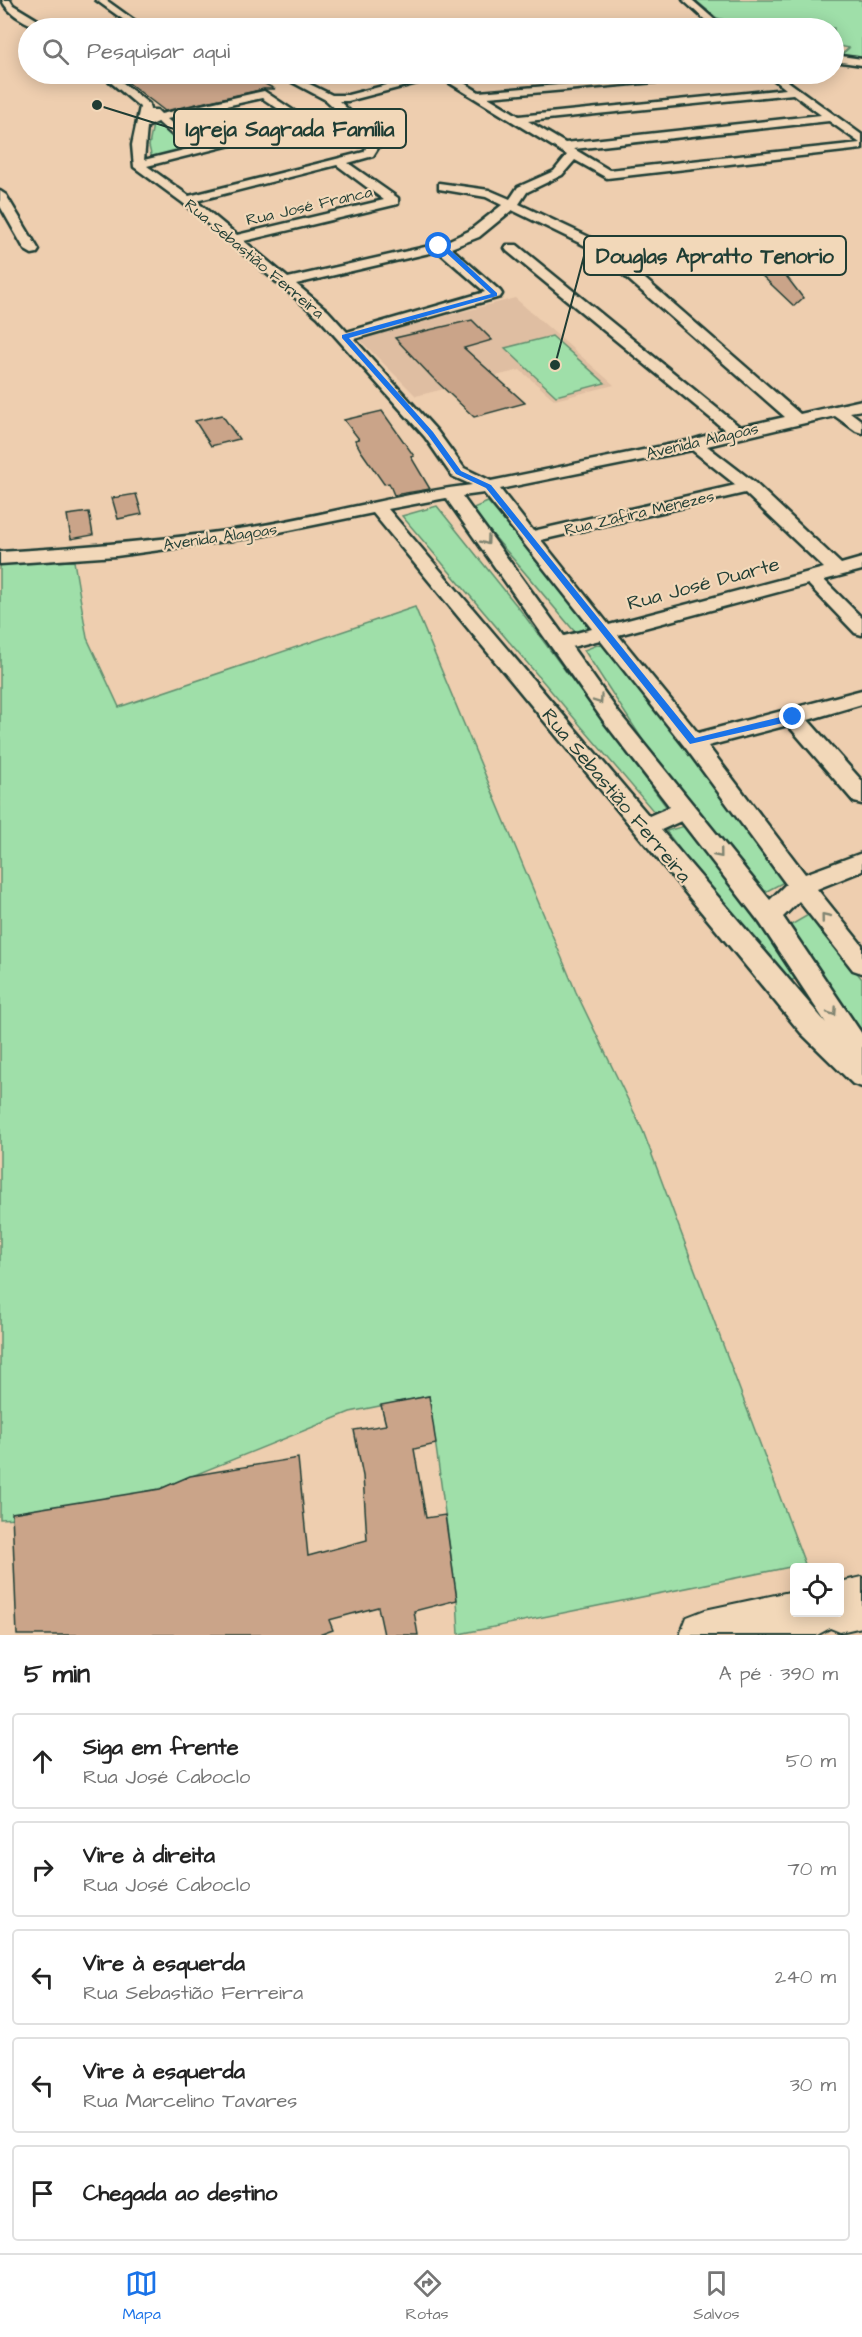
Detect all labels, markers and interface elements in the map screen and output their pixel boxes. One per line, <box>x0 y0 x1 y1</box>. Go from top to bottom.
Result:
search box <box>18 18 844 84</box>
icon: search <box>39 35 72 68</box>
text: Pesquisar aqui <box>87 36 230 67</box>
callout: Igreja Sagrada Família <box>174 109 406 148</box>
text: Igreja Sagrada Família <box>186 115 395 146</box>
street label: Rua José Franca <box>244 181 375 231</box>
street label: Rua Sebastião Ferreira <box>180 194 329 324</box>
route start <box>425 232 451 258</box>
callout: Douglas Apratto Tenorio <box>584 236 846 275</box>
text: Douglas Apratto Tenorio <box>596 242 834 273</box>
street label: Avenida Alagoas <box>644 417 761 466</box>
street label: Rua Zafira Menezes <box>562 485 716 541</box>
street label: Avenida Alagoas <box>162 518 279 557</box>
one-way arrow <box>479 535 490 546</box>
street label: Rua José Duarte <box>624 550 783 618</box>
one-way arrow <box>592 694 603 705</box>
street label: Rua Sebastião Ferreira <box>535 702 698 889</box>
route end <box>779 703 805 729</box>
one-way arrow <box>712 847 723 858</box>
one-way arrow <box>822 913 833 924</box>
one-way arrow <box>826 1005 837 1016</box>
map controls <box>790 1563 844 1617</box>
button: locate <box>790 1563 844 1617</box>
text: 5 min <box>24 1656 90 1692</box>
text: A pé · 390 m <box>719 1660 838 1688</box>
text: Siga em frente <box>83 1732 239 1763</box>
icon: ahead <box>26 1745 59 1778</box>
text: 50 m <box>786 1747 836 1775</box>
text: Rua José Caboclo <box>83 1763 250 1791</box>
text: Vire à direita <box>83 1840 215 1871</box>
icon: right <box>26 1853 59 1886</box>
text: 70 m <box>788 1855 836 1883</box>
text: Rua José Caboclo <box>83 1871 250 1899</box>
text: Vire à esquerda <box>83 1948 245 1979</box>
icon: left <box>26 1961 59 1994</box>
text: 240 m <box>775 1963 836 1991</box>
text: Rua Sebastião Ferreira <box>83 1979 303 2007</box>
text: Vire à esquerda <box>83 2056 245 2087</box>
icon: left <box>26 2069 59 2102</box>
text: 30 m <box>790 2071 836 2099</box>
text: Rua Marcelino Tavares <box>83 2087 297 2115</box>
icon: arrive <box>26 2177 59 2210</box>
text: Chegada ao destino <box>83 2178 277 2209</box>
tab: Mapa <box>122 2267 161 2325</box>
tab: Rotas <box>406 2267 449 2325</box>
tab: Salvos <box>693 2267 740 2325</box>

